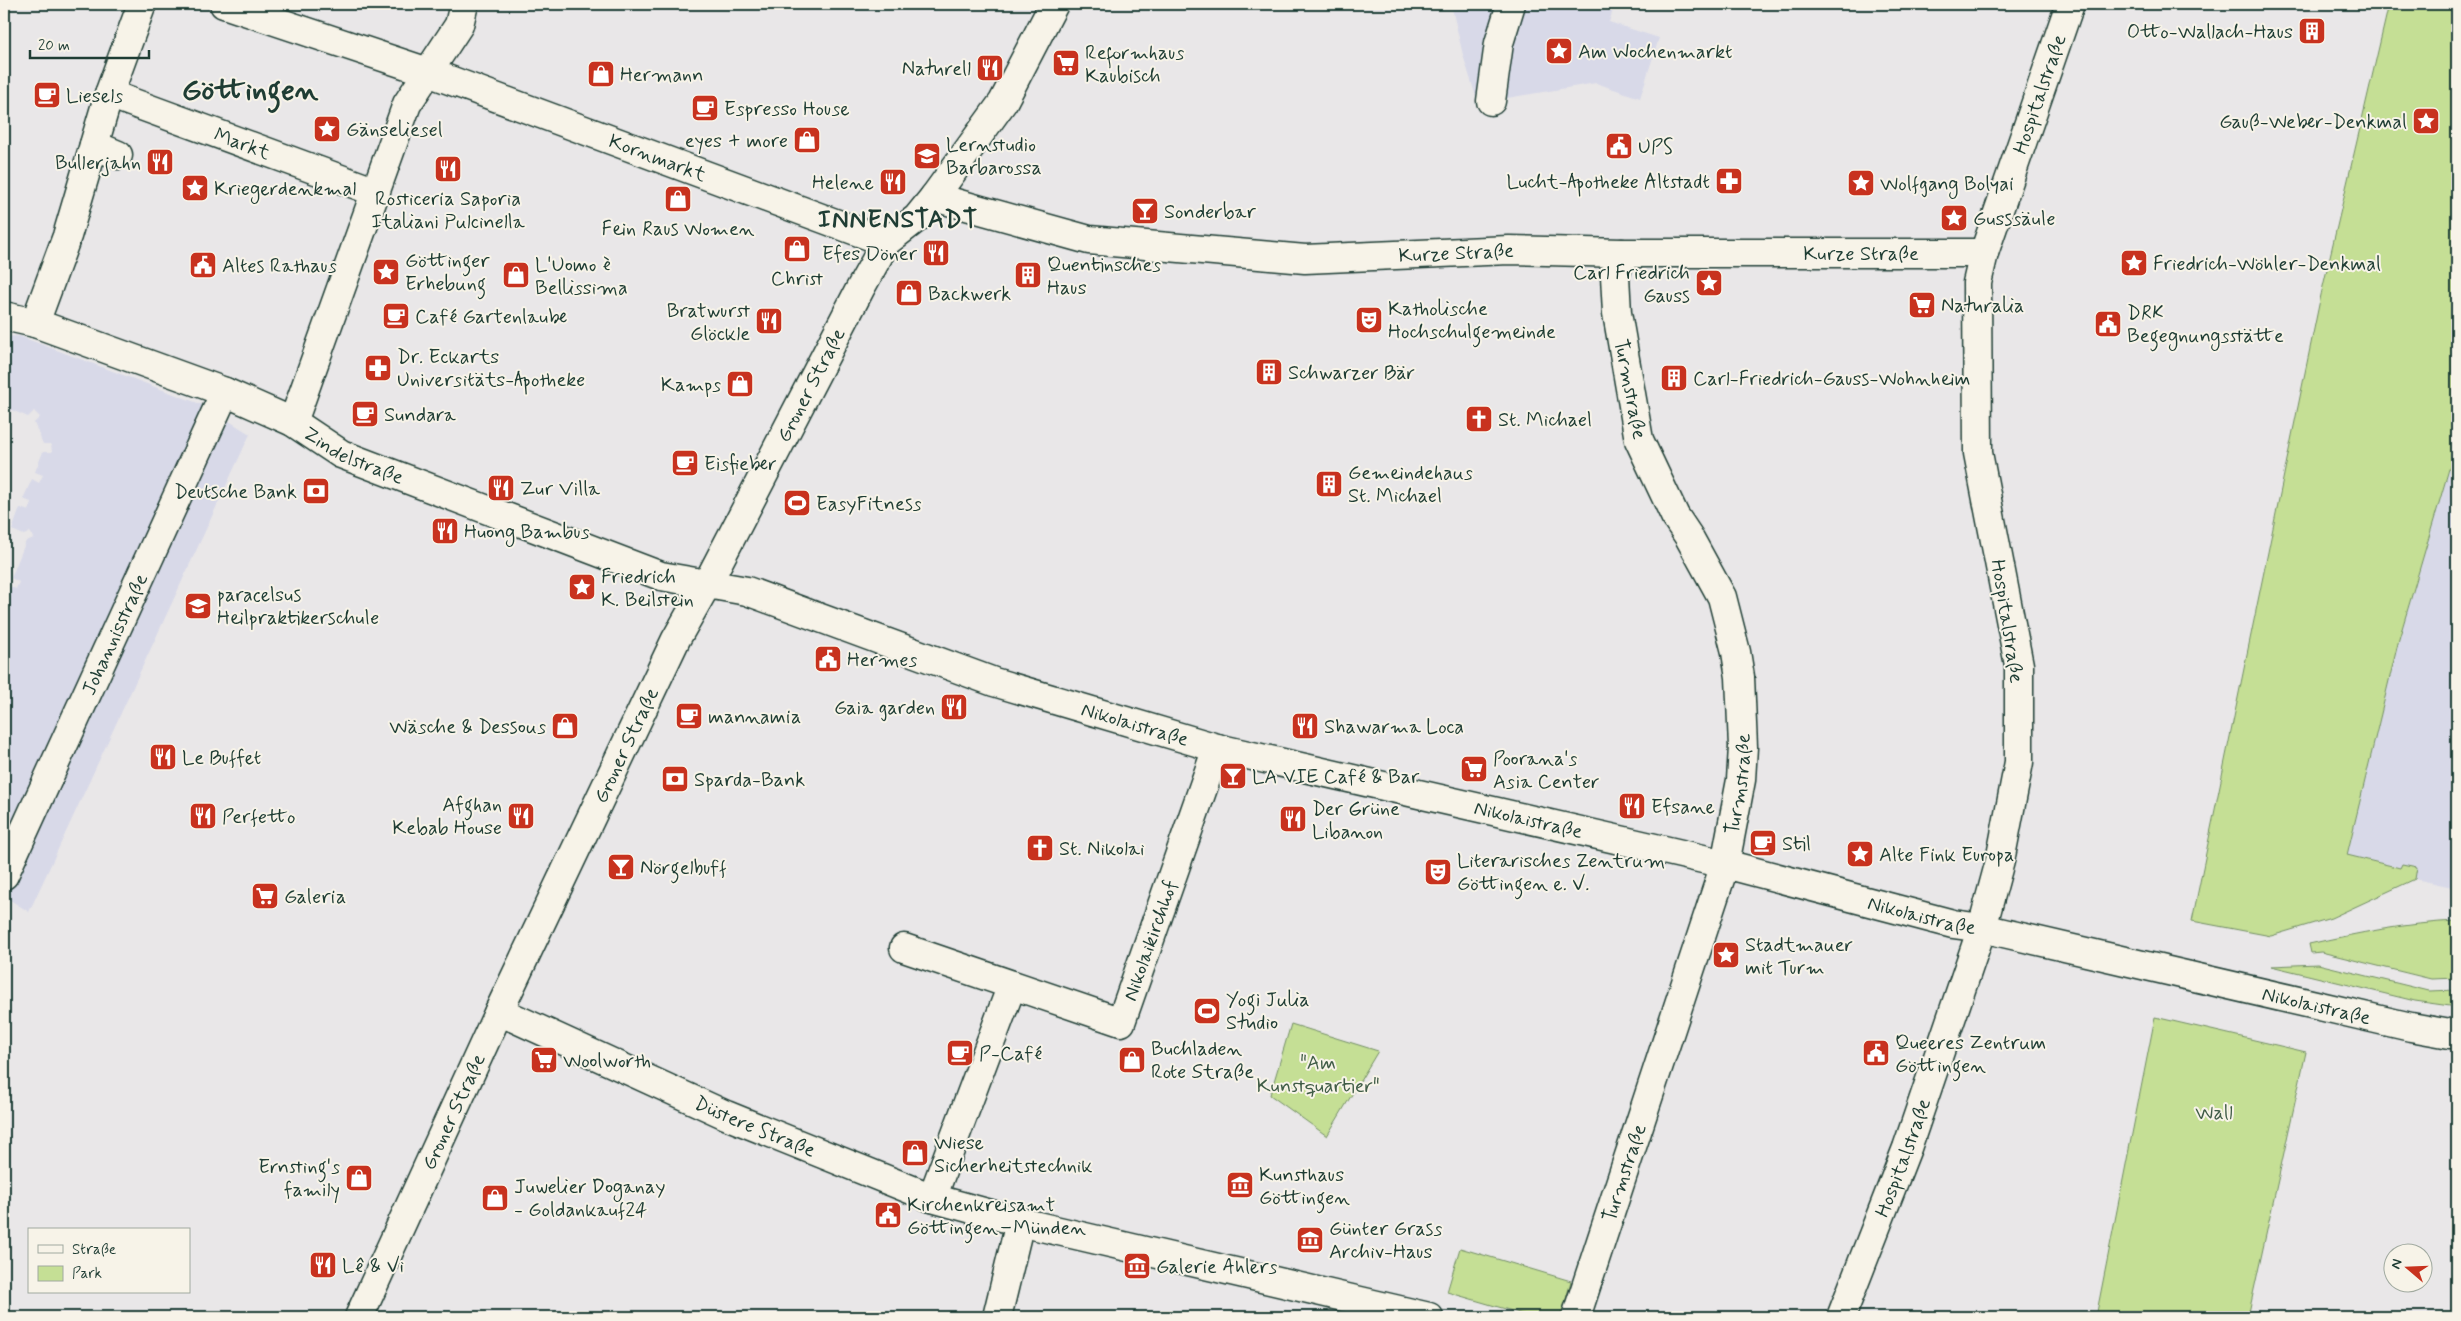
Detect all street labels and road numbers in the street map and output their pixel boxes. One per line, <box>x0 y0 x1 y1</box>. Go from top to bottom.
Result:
street label: Hospitalstraße <box>2007 31 2074 158</box>
street label: Markt <box>210 122 274 167</box>
street label: Kornmarkt <box>605 128 710 189</box>
street label: Kurze Straße <box>1398 238 1514 270</box>
street label: Kurze Straße <box>1803 241 1919 268</box>
street label: Groner Straße <box>771 324 853 447</box>
street label: Turmstraße <box>1607 337 1652 442</box>
street label: Zindelstraße <box>298 421 407 492</box>
street label: Hospitalstraße <box>1983 558 2030 685</box>
street label: Johannisstraße <box>76 569 155 700</box>
street label: Groner Straße <box>588 683 666 808</box>
street label: Nikolaistraße <box>1078 697 1192 754</box>
street label: Turmstraße <box>1719 733 1758 837</box>
street label: Nikolaistraße <box>1471 795 1585 846</box>
street label: Nikolaikirchhof <box>1117 876 1185 1005</box>
street label: Nikolaistraße <box>1864 890 1978 942</box>
street label: Nikolaistraße <box>2259 981 2373 1032</box>
street label: Groner Straße <box>416 1049 493 1175</box>
street label: Düstere Straße <box>690 1090 819 1165</box>
street label: Hospitalstraße <box>1869 1095 1938 1221</box>
street label: Turmstraße <box>1596 1120 1654 1226</box>

